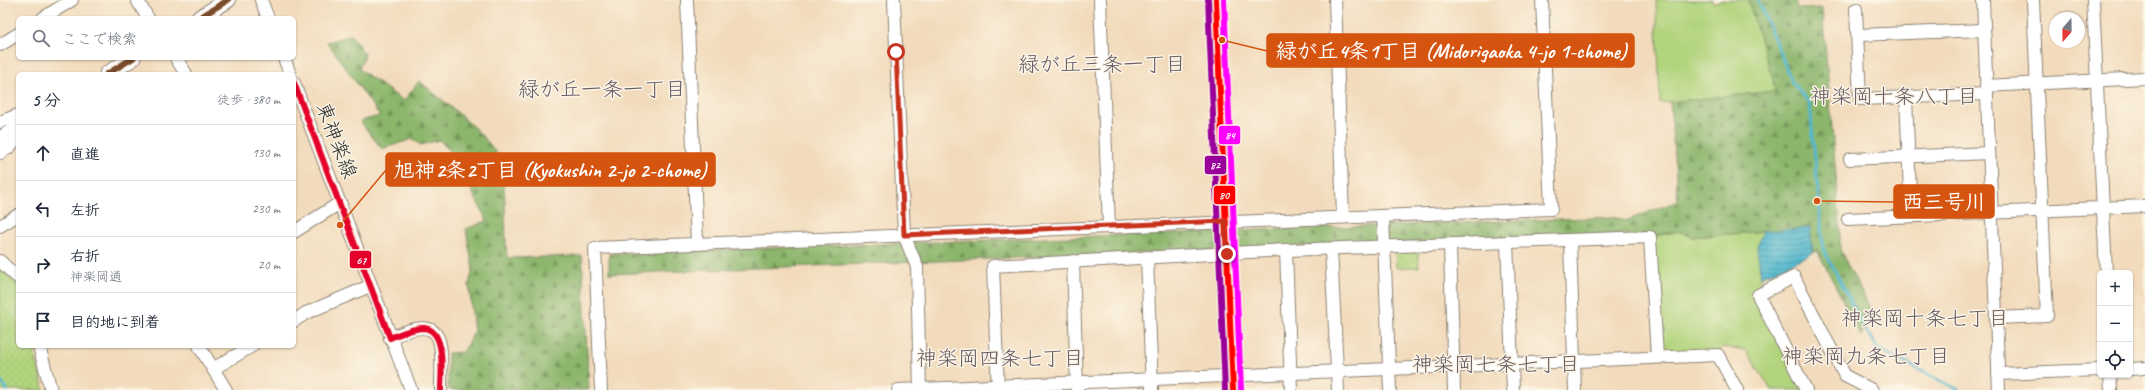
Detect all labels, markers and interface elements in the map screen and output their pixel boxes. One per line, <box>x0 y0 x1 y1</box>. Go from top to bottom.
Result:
north arrow <box>2049 12 2085 48</box>
search box <box>16 16 296 60</box>
icon: search <box>30 27 52 49</box>
text: ここで検索 <box>62 30 137 49</box>
callout: 緑が丘4条1丁目 (Midorigaoka 4-jo 1-chome) <box>1267 34 1634 67</box>
text: 緑が丘4条1丁目 (Midorigaoka 4-jo 1-chome) <box>1275 38 1629 64</box>
route start <box>887 43 905 61</box>
district label: 緑が丘三条一丁目 <box>1018 51 1186 77</box>
district label: 緑が丘一条一丁目 <box>518 76 686 102</box>
district label: 神楽岡十条八丁目 <box>1810 83 1978 109</box>
text: 5 分 <box>32 90 61 111</box>
text: 徒歩 · 380 m <box>217 92 280 108</box>
street label: 東神楽線 <box>311 98 363 182</box>
line badge: 84 <box>1218 125 1241 145</box>
text: 84 <box>1225 128 1237 142</box>
icon: ahead <box>32 142 54 164</box>
text: 直進 <box>70 145 100 164</box>
text: 130 m <box>252 145 280 161</box>
callout: 旭神2条2丁目 (Kyokushin 2-jo 2-chome) <box>386 153 715 186</box>
line badge: 82 <box>1204 155 1227 175</box>
text: 旭神2条2丁目 (Kyokushin 2-jo 2-chome) <box>393 157 709 183</box>
text: 82 <box>1210 158 1221 172</box>
line badge: 80 <box>1213 185 1236 205</box>
callout: 西三号川 <box>1894 185 1994 218</box>
text: 80 <box>1219 188 1230 202</box>
text: 西三号川 <box>1902 189 1986 215</box>
icon: left <box>32 198 54 220</box>
text: 左折 <box>70 201 100 220</box>
text: 230 m <box>252 201 280 217</box>
route end <box>1218 245 1236 263</box>
text: 右折 <box>70 247 100 266</box>
line badge: 67 <box>349 250 372 269</box>
text: 67 <box>356 253 367 267</box>
icon: right <box>32 254 54 276</box>
text: 20 m <box>258 257 280 273</box>
text: 神楽岡通 <box>70 269 122 285</box>
map controls <box>2097 270 2133 378</box>
button: + <box>2097 270 2133 306</box>
district label: 神楽岡十条七丁目 <box>1841 305 2009 331</box>
button: − <box>2097 306 2133 342</box>
icon: arrive <box>32 310 54 332</box>
text: 目的地に到着 <box>70 313 160 332</box>
button: locate <box>2097 342 2133 378</box>
district label: 神楽岡九条七丁目 <box>1782 343 1950 369</box>
district label: 神楽岡四条七丁目 <box>916 345 1084 371</box>
district label: 神楽岡七条七丁目 <box>1412 351 1580 377</box>

